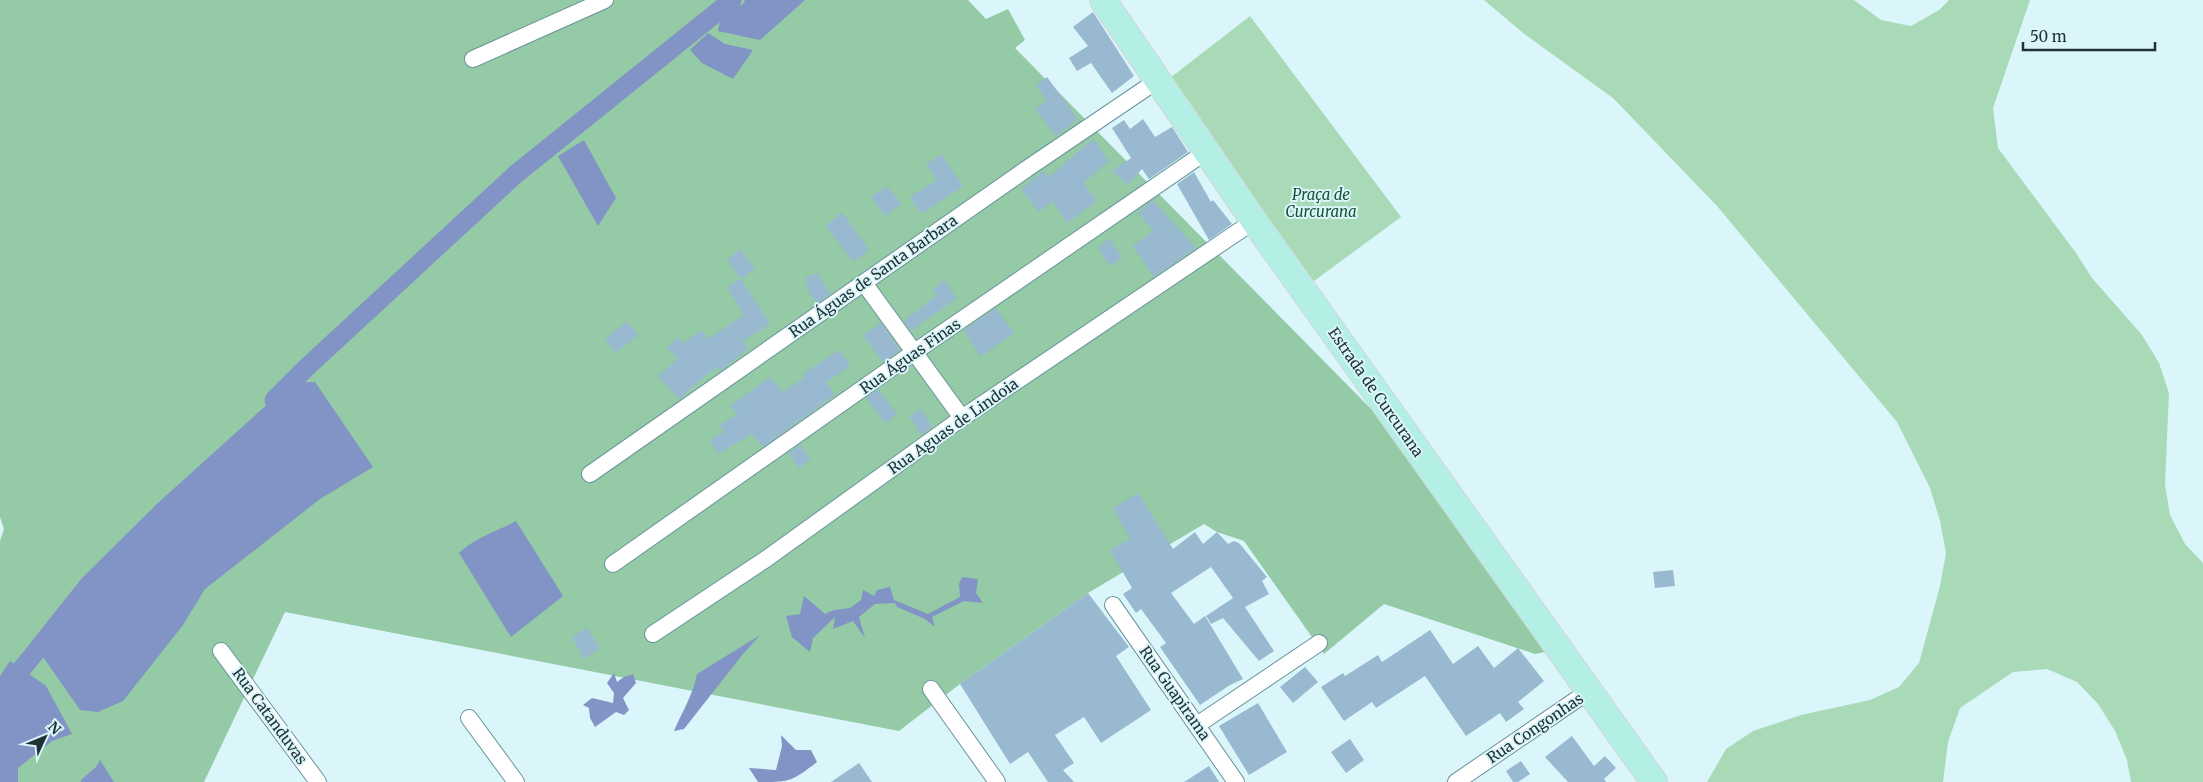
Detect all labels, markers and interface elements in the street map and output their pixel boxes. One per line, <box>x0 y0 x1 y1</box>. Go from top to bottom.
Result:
scale bar <box>2023 20 2156 52</box>
text: 50 m <box>2030 27 2067 46</box>
park label: Praça de Curcurana <box>1285 185 1357 221</box>
street label: Rua Águas de Santa Barbara <box>785 210 961 341</box>
street label: Rua Águas Finas <box>855 313 964 398</box>
street label: Estrada de Curcurana <box>1324 324 1428 460</box>
street label: Rua Aguas de Lindoia <box>884 374 1022 478</box>
street label: Rua Guapirama <box>1135 642 1215 744</box>
street label: Rua Catanduvas <box>228 664 312 768</box>
street label: Rua Congonhas <box>1483 689 1587 767</box>
north arrow <box>20 712 70 762</box>
text: N <box>44 718 65 738</box>

